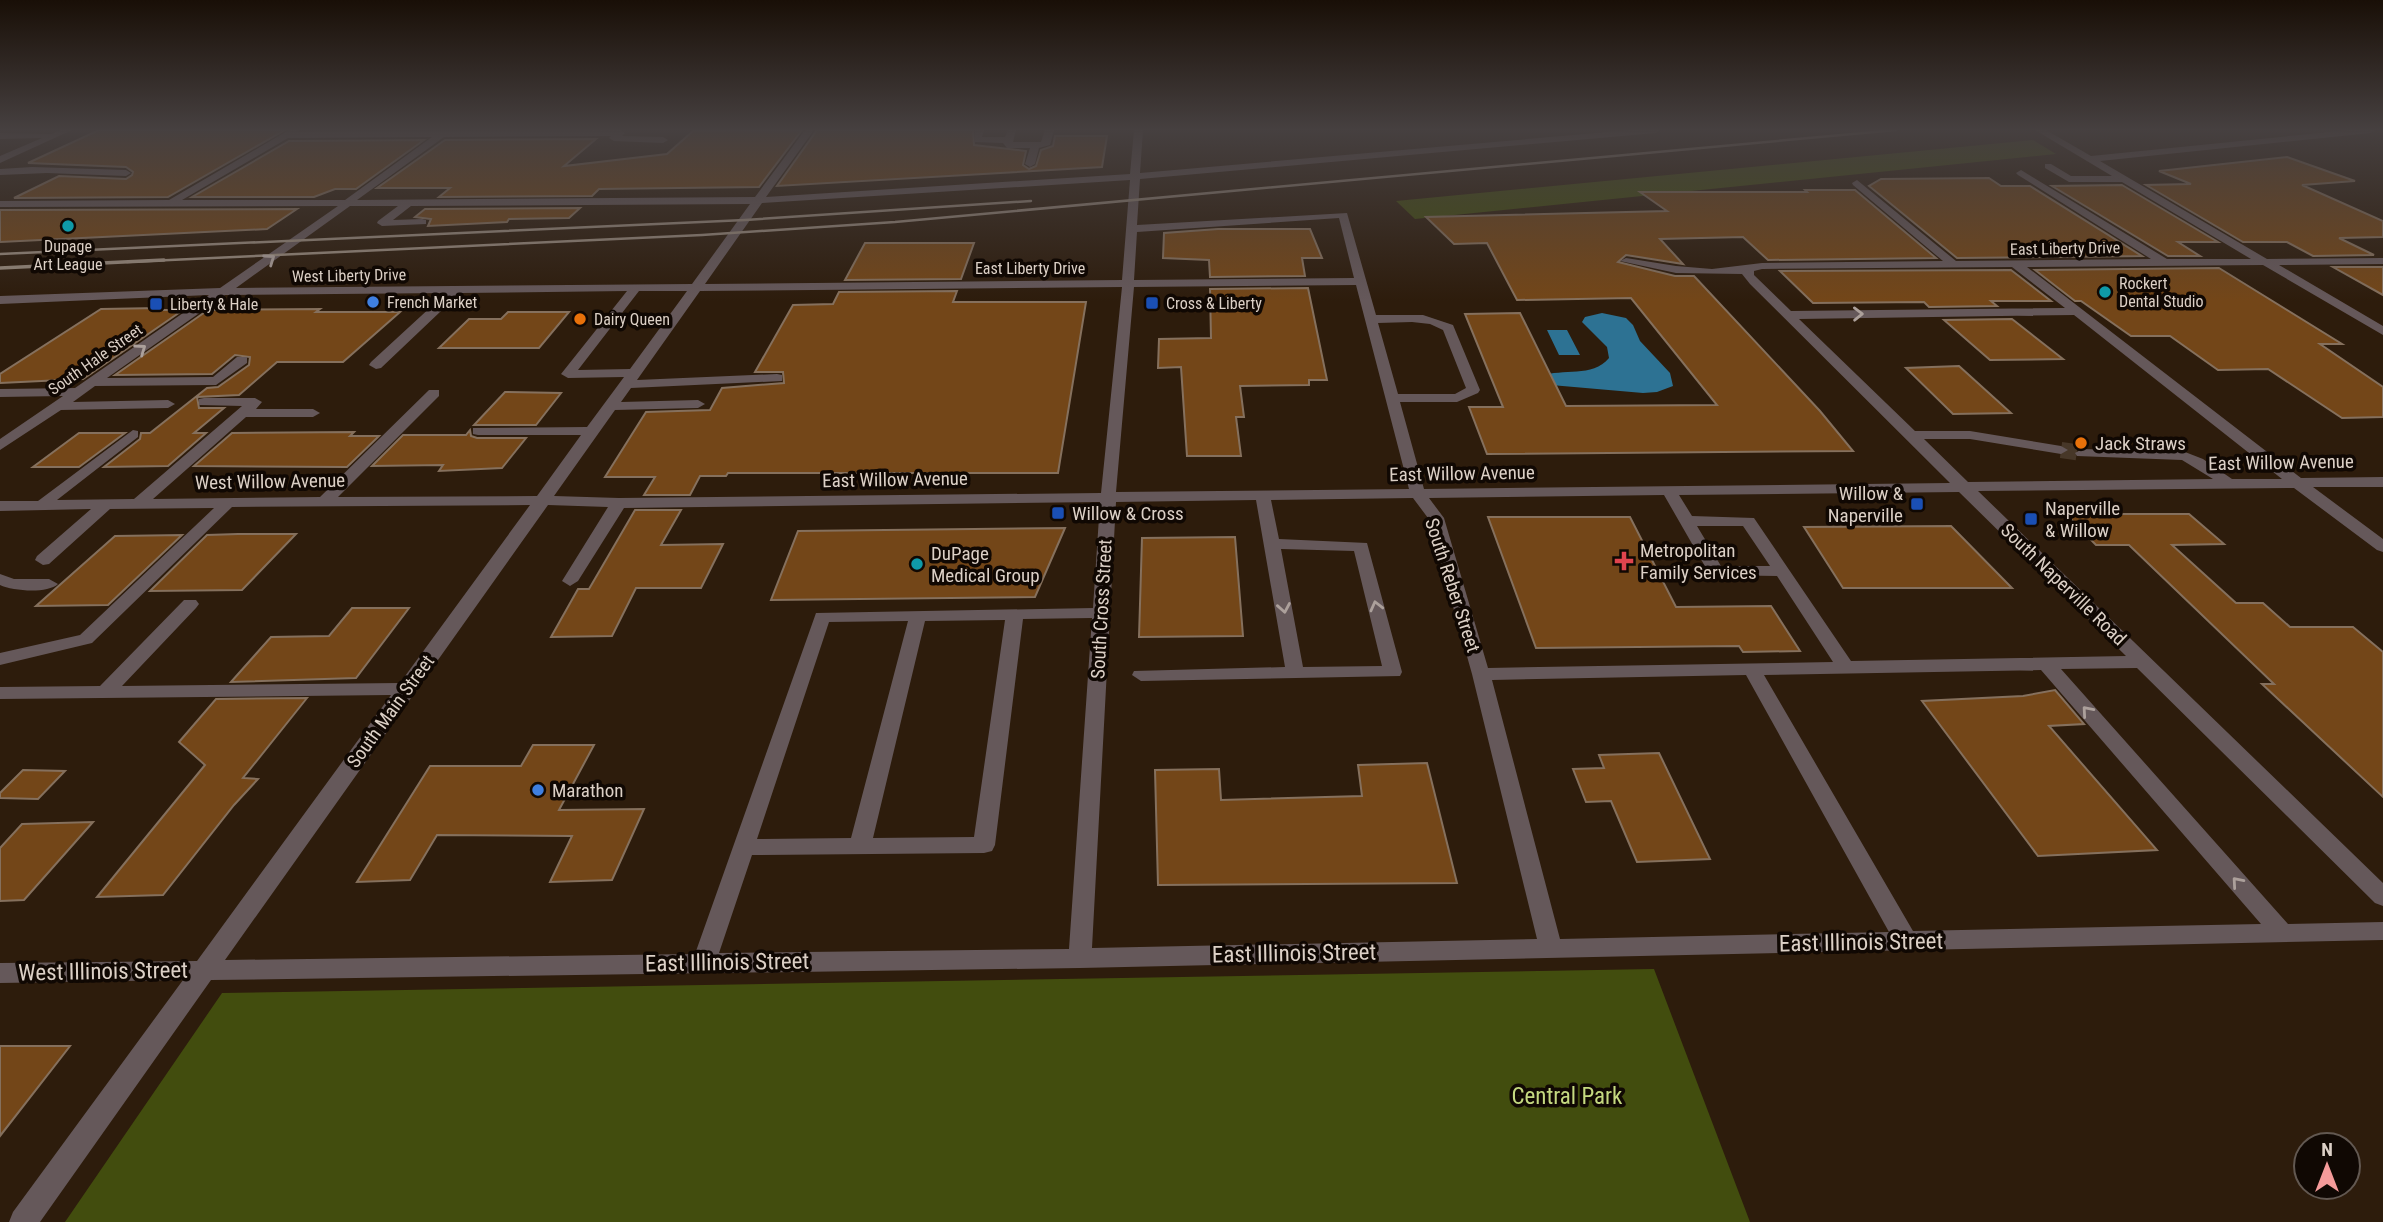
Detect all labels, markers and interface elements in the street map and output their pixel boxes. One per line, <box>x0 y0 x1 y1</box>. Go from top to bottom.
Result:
marker: Dupage Art League <box>60 218 76 234</box>
place label: Dupage Art League <box>34 237 102 274</box>
street label: East Liberty Drive <box>2010 238 2120 259</box>
one-way arrow <box>262 255 275 267</box>
street label: East Liberty Drive <box>975 259 1085 278</box>
street label: West Liberty Drive <box>292 265 406 286</box>
place label: Rockert Dental Studio <box>2119 274 2204 311</box>
marker: Rockert Dental Studio <box>2097 284 2113 300</box>
place label: French Market <box>387 293 477 312</box>
marker: French Market <box>365 294 381 310</box>
place label: Cross & Liberty <box>1166 294 1262 313</box>
place label: Liberty & Hale <box>170 295 258 314</box>
marker: Cross & Liberty <box>1144 295 1160 311</box>
marker: Liberty & Hale <box>148 296 164 312</box>
one-way arrow <box>1853 306 1864 322</box>
place label: Dairy Queen <box>594 310 670 329</box>
marker: Dairy Queen <box>572 311 588 327</box>
street label: South Hale Street <box>45 320 146 399</box>
one-way arrow <box>133 345 146 357</box>
place label: Jack Straws <box>2095 432 2186 455</box>
marker: Jack Straws <box>2073 435 2089 451</box>
street label: East Willow Avenue <box>2208 450 2354 475</box>
street label: East Willow Avenue <box>1389 461 1535 486</box>
street label: East Willow Avenue <box>822 467 968 492</box>
street label: West Willow Avenue <box>195 469 345 494</box>
place label: Willow & Naperville <box>1828 482 1904 527</box>
marker: Willow & Naperville <box>1909 496 1925 512</box>
place label: Naperville & Willow <box>2045 497 2120 542</box>
place label: Willow & Cross <box>1072 502 1184 525</box>
marker: Willow & Cross <box>1050 505 1066 521</box>
marker: Naperville & Willow <box>2023 511 2039 527</box>
street label: South Reber Street <box>1420 515 1485 655</box>
street label: South Naperville Road <box>1996 519 2131 650</box>
street label: South Cross Street <box>1086 539 1117 679</box>
place label: Metropolitan Family Services <box>1640 539 1757 584</box>
place label: DuPage Medical Group <box>931 542 1040 587</box>
marker: Metropolitan Family Services <box>1614 551 1634 571</box>
marker: DuPage Medical Group <box>909 556 925 572</box>
one-way arrow <box>1370 600 1384 612</box>
one-way arrow <box>1276 602 1291 614</box>
street label: South Main Street <box>342 650 439 772</box>
one-way arrow <box>2083 706 2095 719</box>
place label: Marathon <box>552 779 624 802</box>
marker: Marathon <box>530 782 546 798</box>
one-way arrow <box>2233 877 2245 890</box>
street label: East Illinois Street <box>1779 928 1943 957</box>
street label: East Illinois Street <box>1212 939 1376 968</box>
street label: East Illinois Street <box>645 948 809 977</box>
street label: West Illinois Street <box>18 957 188 986</box>
park label: Central Park <box>1512 1083 1623 1110</box>
north arrow <box>2292 1131 2362 1201</box>
text: N <box>2321 1138 2333 1161</box>

